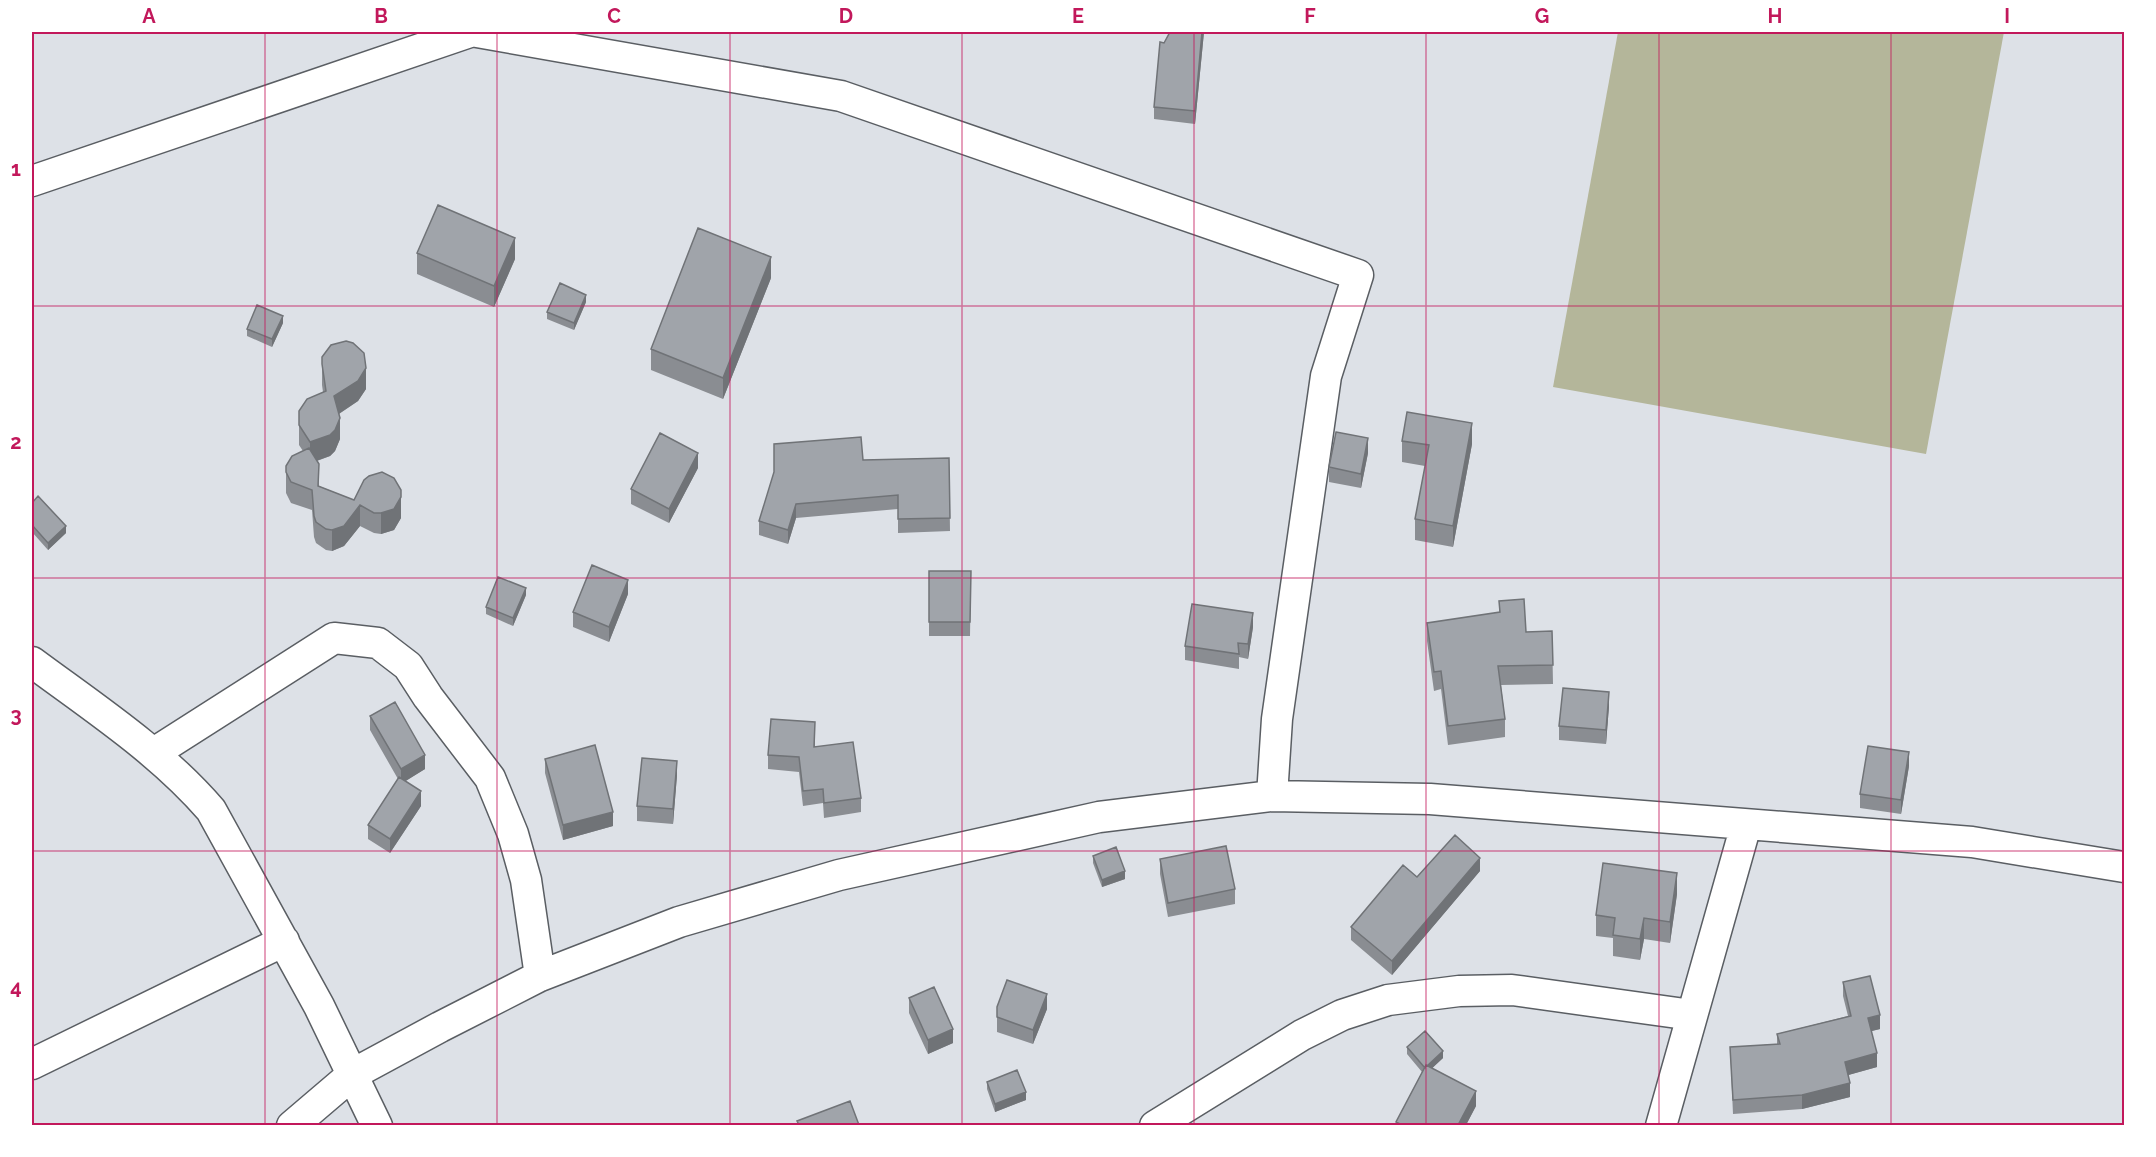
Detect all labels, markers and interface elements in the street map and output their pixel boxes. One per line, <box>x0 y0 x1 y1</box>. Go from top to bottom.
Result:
text: A <box>142 4 156 28</box>
text: B <box>374 4 388 28</box>
text: C <box>607 4 621 28</box>
text: D <box>839 4 853 28</box>
text: E <box>1072 4 1084 28</box>
text: F <box>1304 4 1316 28</box>
text: G <box>1535 4 1549 28</box>
text: H <box>1768 4 1782 28</box>
text: I <box>2004 4 2010 28</box>
text: 1 <box>11 157 21 181</box>
text: 2 <box>10 430 22 454</box>
text: 3 <box>10 703 22 727</box>
text: 4 <box>10 975 22 999</box>

